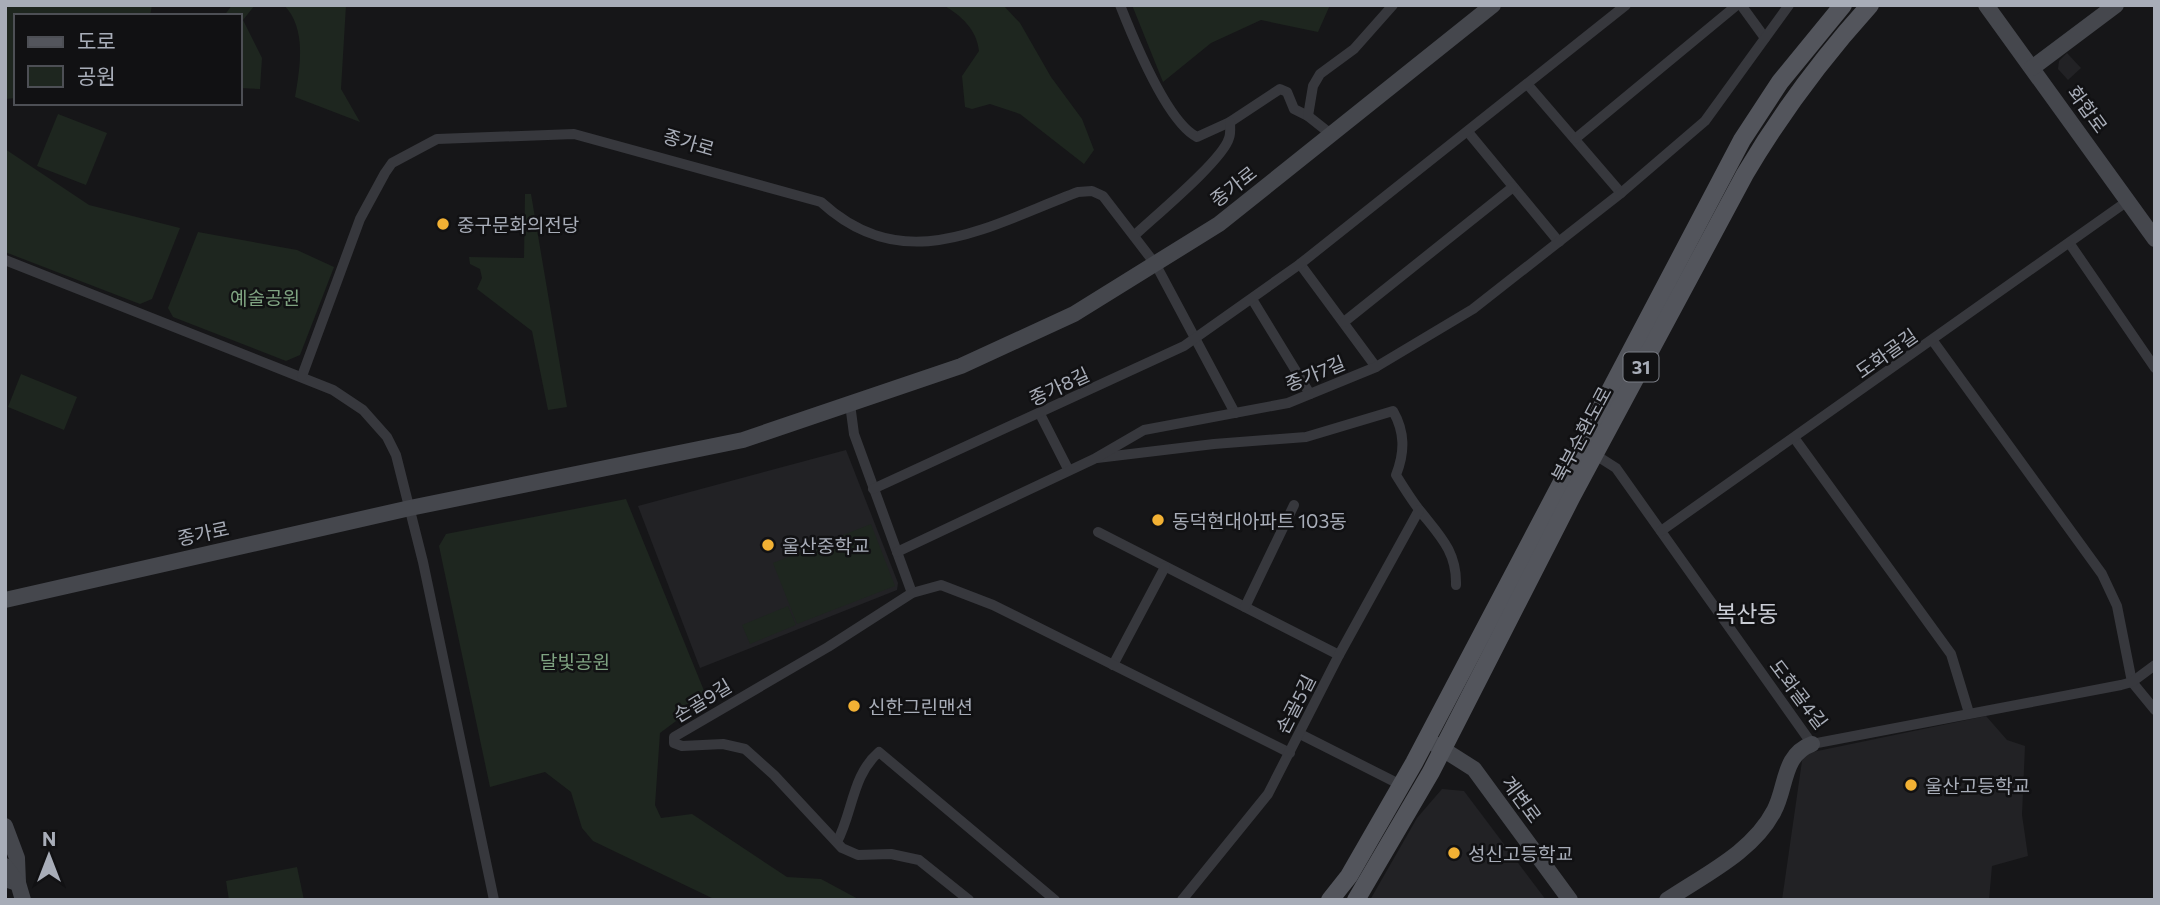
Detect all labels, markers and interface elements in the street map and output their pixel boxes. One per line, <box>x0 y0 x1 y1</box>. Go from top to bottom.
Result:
legend <box>14 14 242 105</box>
text: 도로 <box>77 28 116 53</box>
text: 공원 <box>77 63 116 88</box>
street label: 화합로 <box>2063 81 2113 137</box>
street label: 종가로 <box>661 124 717 160</box>
street label: 종가로 <box>1205 161 1261 211</box>
place label: 중구문화의전당 <box>457 213 579 236</box>
marker: 중구문화의전당 <box>435 216 451 232</box>
park label: 예술공원 <box>230 286 300 309</box>
street label: 도화골길 <box>1851 324 1921 382</box>
street label: 종가7길 <box>1282 351 1348 395</box>
road number: 31 <box>1624 352 1658 382</box>
street label: 종가8길 <box>1025 362 1093 410</box>
street label: 북부순환도로 <box>1546 382 1616 486</box>
place label: 동덕현대아파트 103동 <box>1172 509 1347 532</box>
marker: 동덕현대아파트 103동 <box>1150 512 1166 528</box>
street label: 종가로 <box>175 516 231 550</box>
place label: 울산중학교 <box>782 534 869 557</box>
marker: 울산중학교 <box>760 537 776 553</box>
district label: 복산동 <box>1715 599 1779 627</box>
park label: 달빛공원 <box>540 650 610 673</box>
street label: 도화골4길 <box>1765 655 1833 733</box>
street label: 손골5길 <box>1270 671 1320 737</box>
street label: 손골9길 <box>669 674 735 726</box>
place label: 신한그린맨션 <box>868 695 973 718</box>
marker: 신한그린맨션 <box>846 698 862 714</box>
street label: 계변로 <box>1497 771 1547 827</box>
place label: 울산고등학교 <box>1925 774 2030 797</box>
marker: 울산고등학교 <box>1903 777 1919 793</box>
north arrow <box>14 821 84 891</box>
text: N <box>42 827 56 850</box>
place label: 성신고등학교 <box>1468 842 1573 865</box>
marker: 성신고등학교 <box>1446 845 1462 861</box>

